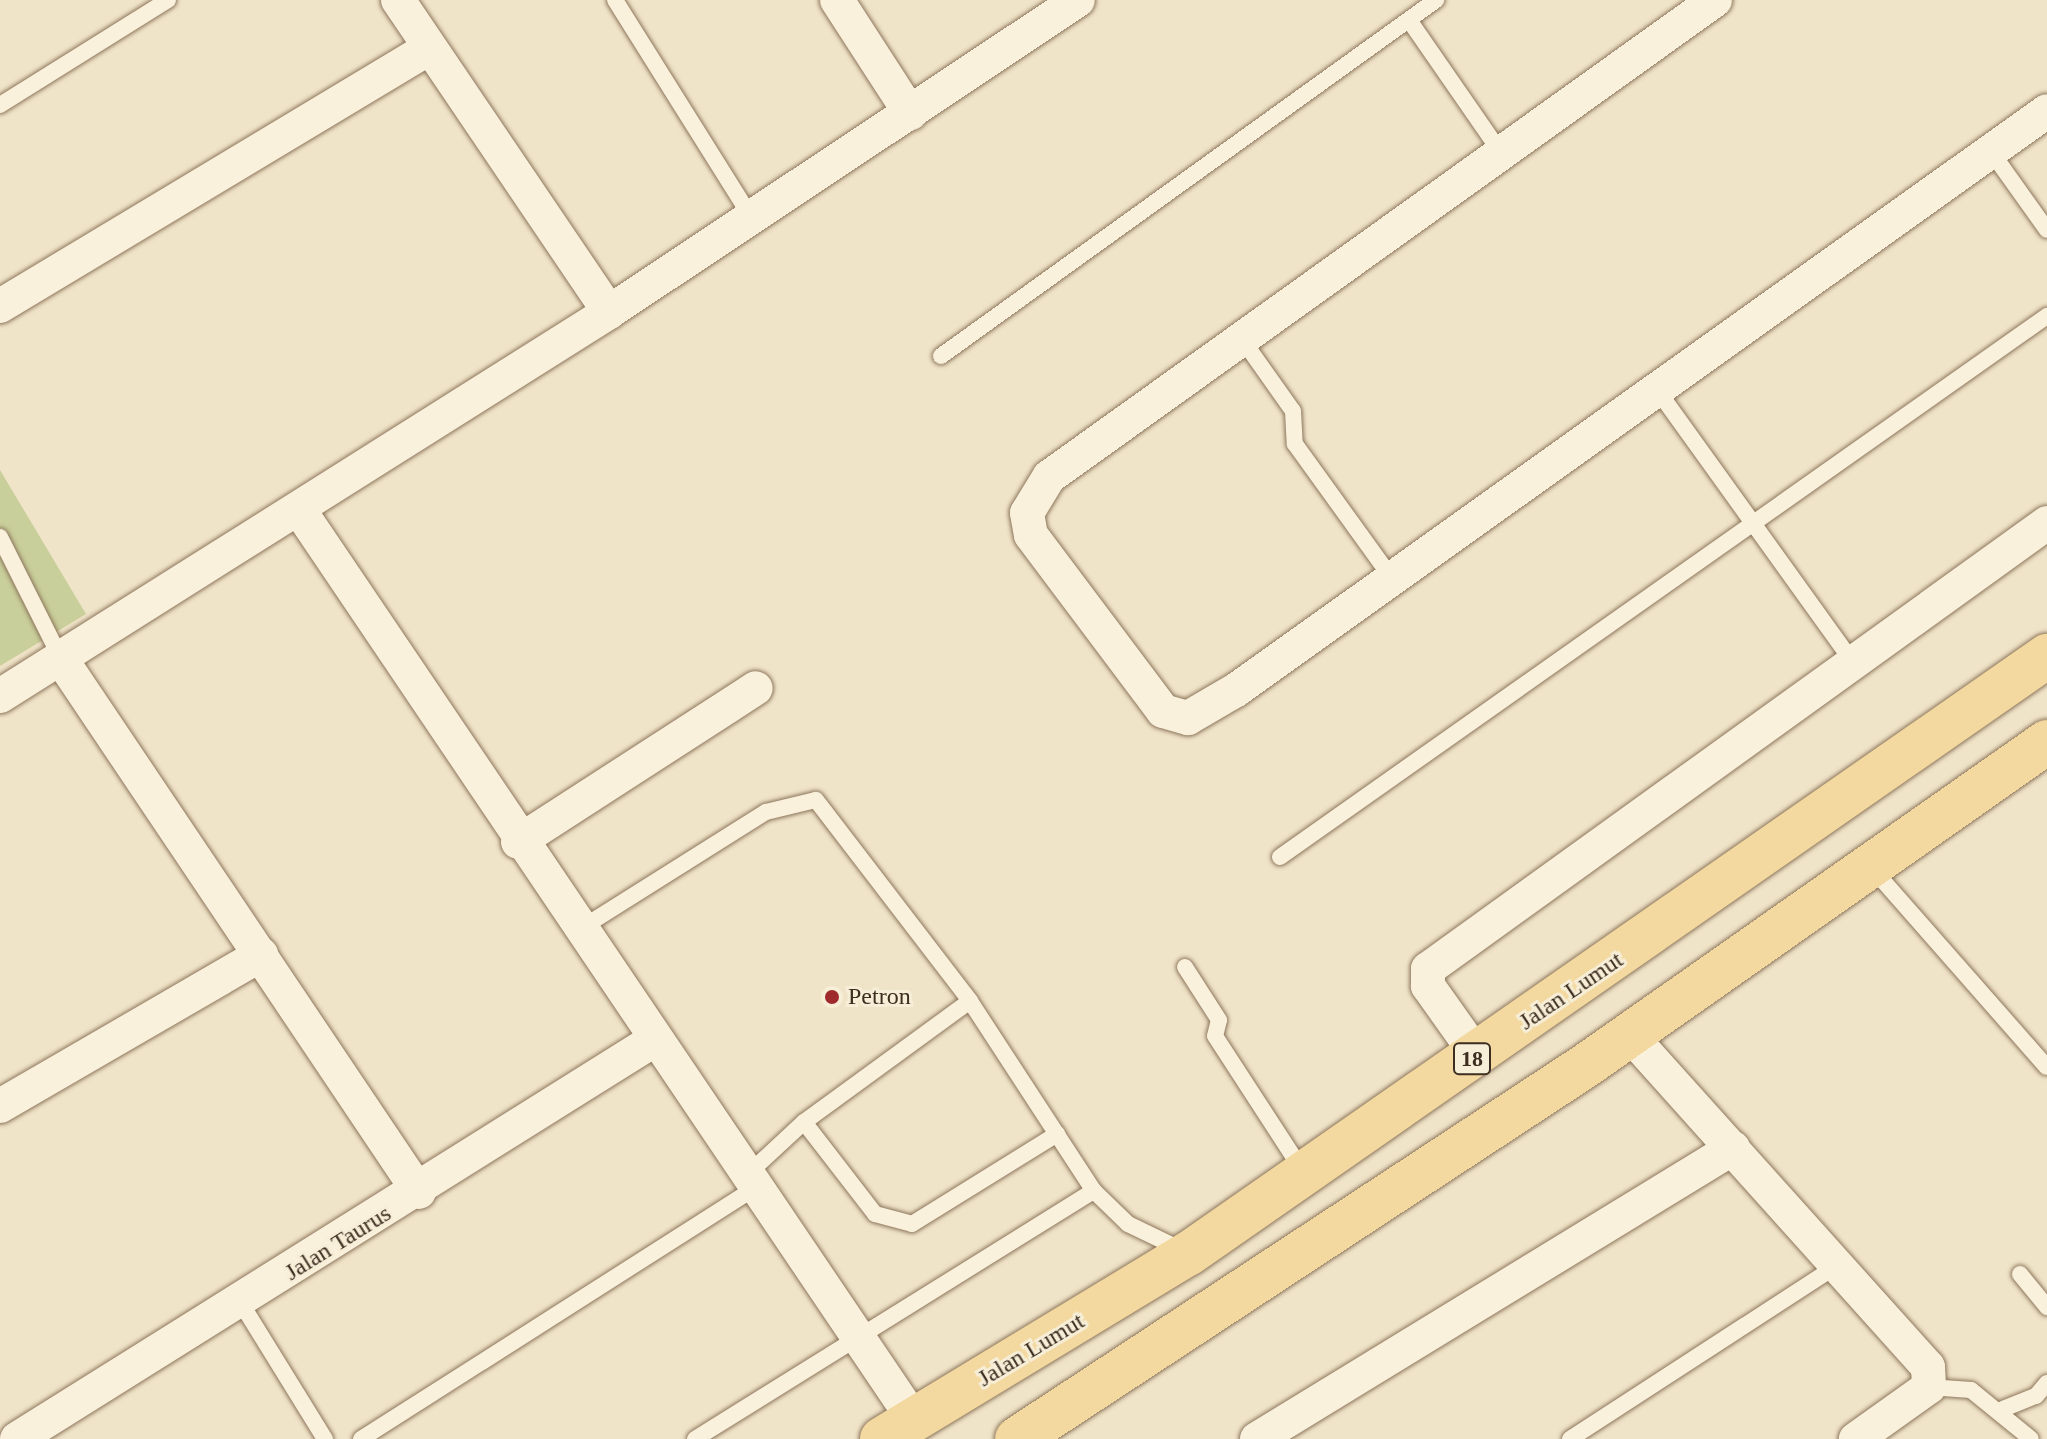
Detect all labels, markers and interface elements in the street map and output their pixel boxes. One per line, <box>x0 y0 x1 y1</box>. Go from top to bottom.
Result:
street label: Jalan Lumut <box>1513 946 1629 1036</box>
place label: Petron <box>848 983 911 1011</box>
marker: Petron <box>823 988 841 1006</box>
road number: 18 <box>1452 1041 1492 1077</box>
street label: Jalan Taurus <box>279 1199 397 1287</box>
street label: Jalan Lumut <box>972 1307 1090 1393</box>

